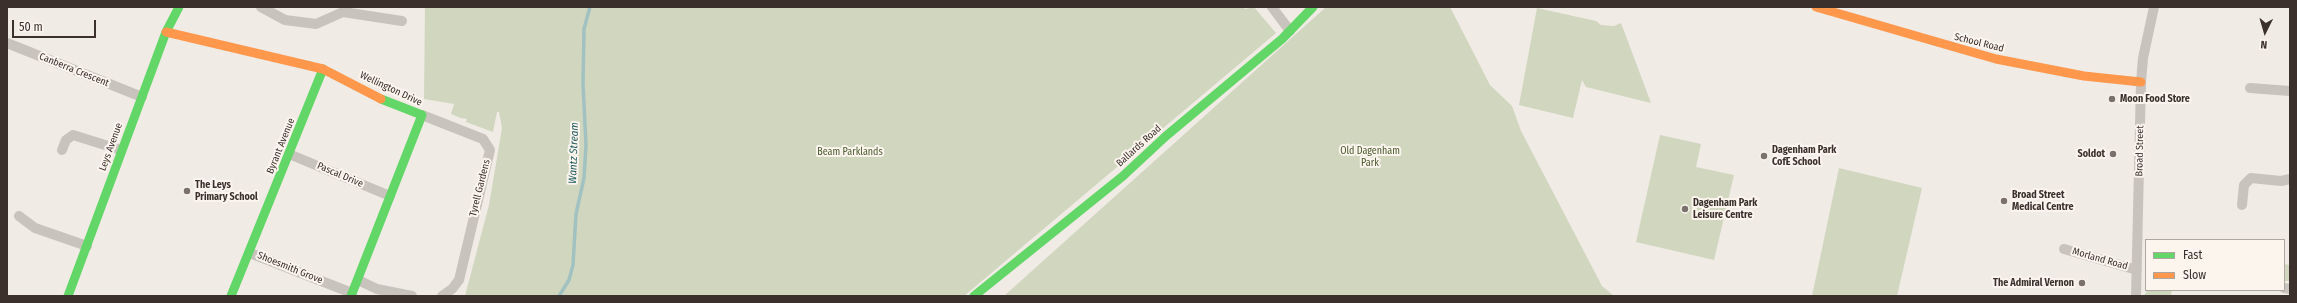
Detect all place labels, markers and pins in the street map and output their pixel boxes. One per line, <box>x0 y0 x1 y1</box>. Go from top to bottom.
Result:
place label: Moon Food Store <box>2120 93 2190 105</box>
marker: Moon Food Store <box>2107 94 2117 104</box>
place label: Dagenham Park CofE School <box>1772 144 1836 168</box>
place label: Soldot <box>2077 148 2105 160</box>
marker: Soldot <box>2108 149 2118 159</box>
marker: Dagenham Park CofE School <box>1759 151 1769 161</box>
place label: The Leys Primary School <box>195 179 258 202</box>
marker: The Leys Primary School <box>182 186 192 196</box>
place label: Broad Street Medical Centre <box>2012 189 2074 212</box>
marker: Broad Street Medical Centre <box>1999 196 2009 206</box>
place label: Dagenham Park Leisure Centre <box>1693 197 1757 220</box>
marker: Dagenham Park Leisure Centre <box>1680 204 1690 214</box>
place label: The Admiral Vernon <box>1993 277 2074 289</box>
marker: The Admiral Vernon <box>2077 278 2087 288</box>

